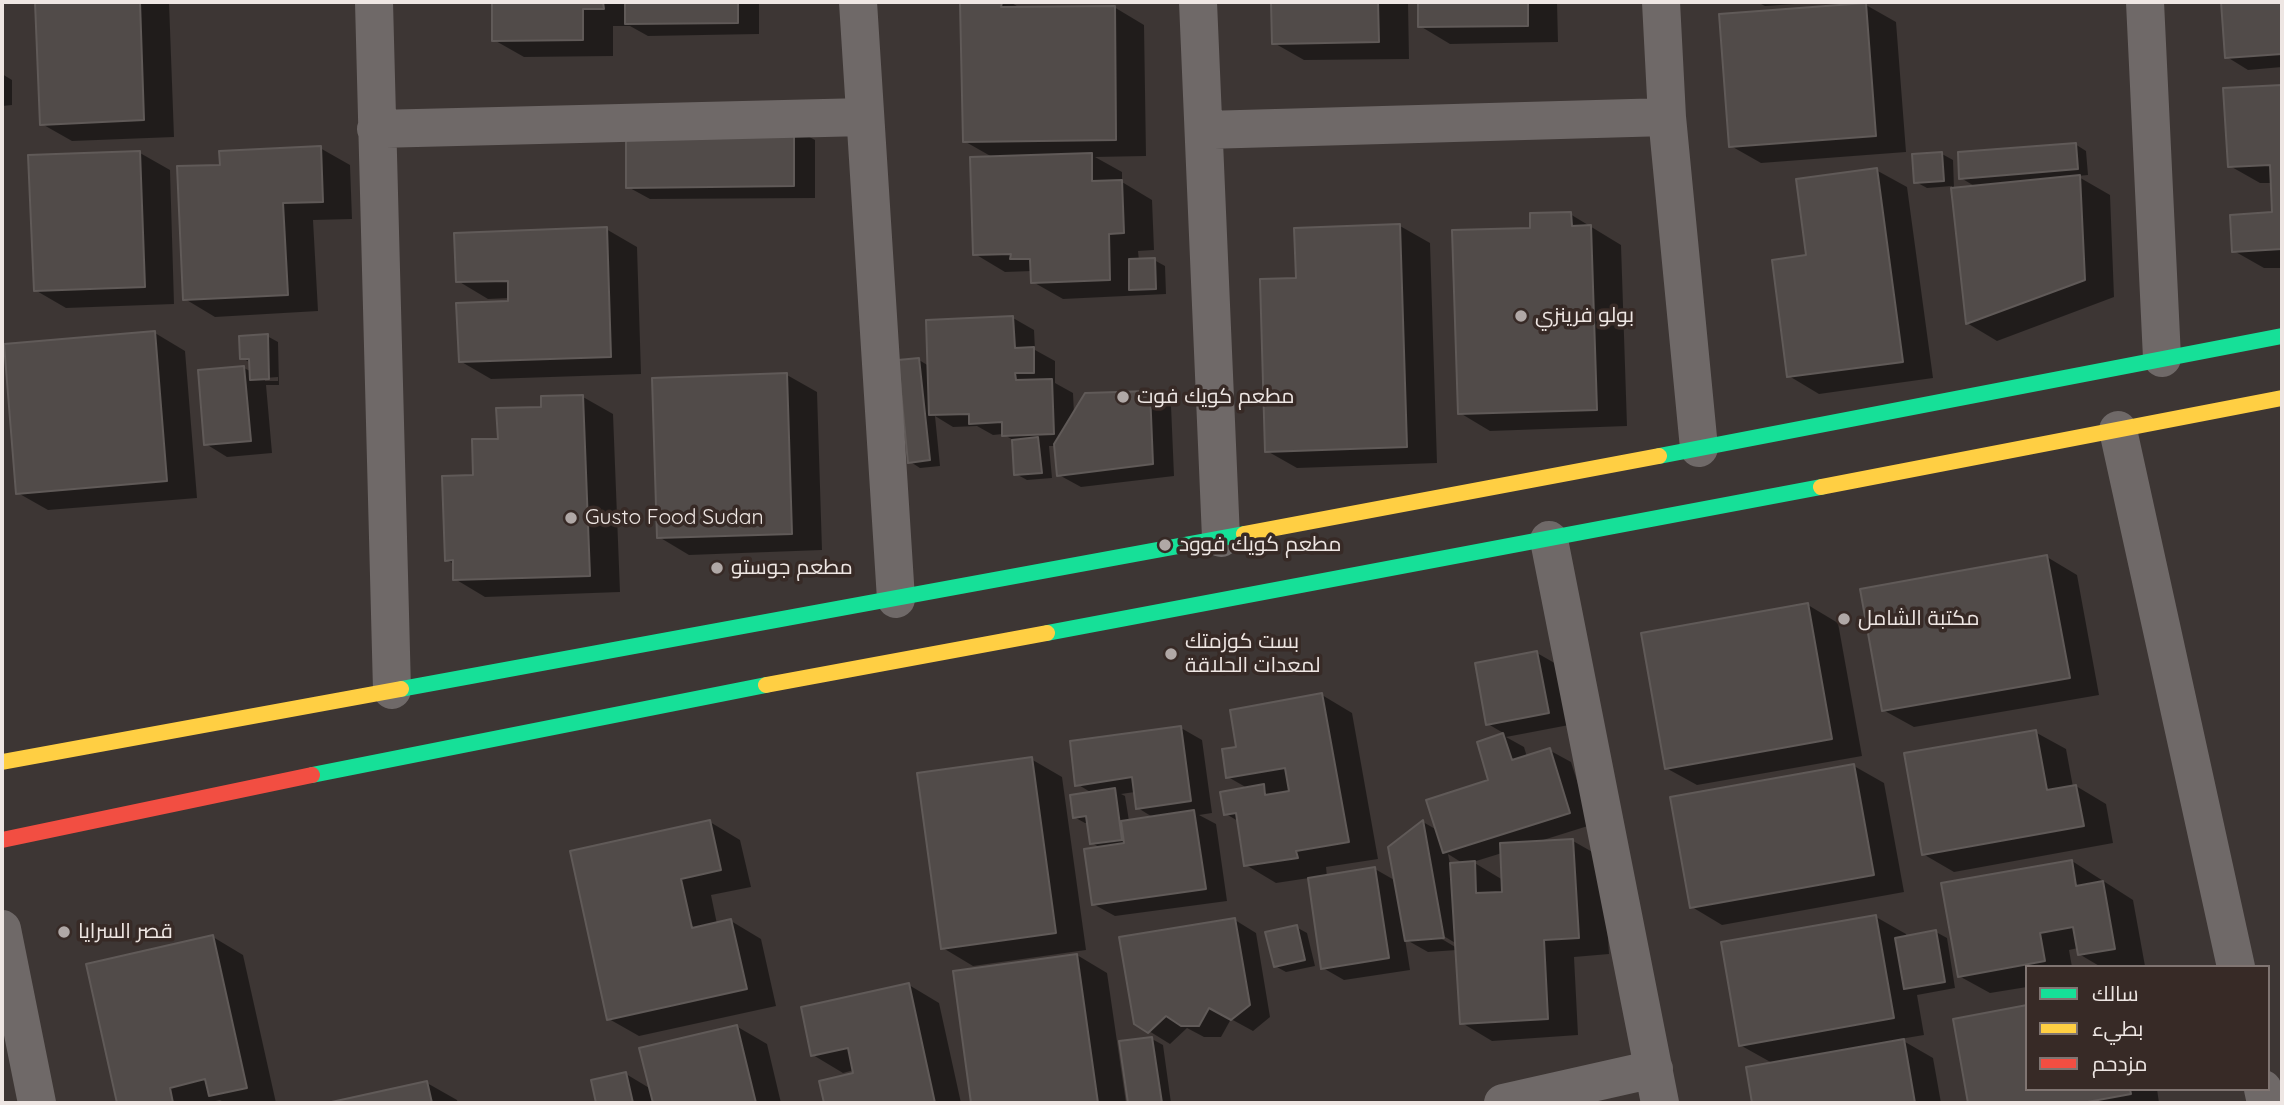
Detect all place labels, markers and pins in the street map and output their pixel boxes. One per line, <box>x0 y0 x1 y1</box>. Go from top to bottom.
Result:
place label: بولو فرينزي <box>1535 303 1634 329</box>
marker: بولو فرينزي <box>1513 308 1529 324</box>
place label: مطعم كويك فوت <box>1137 384 1294 410</box>
marker: مطعم كويك فوت <box>1115 389 1131 405</box>
place label: Gusto Food Sudan <box>585 505 764 531</box>
marker: Gusto Food Sudan <box>563 510 579 526</box>
place label: مطعم كويك فوود <box>1179 532 1341 558</box>
marker: مطعم كويك فوود <box>1157 537 1173 553</box>
place label: مطعم جوستو <box>731 555 853 581</box>
marker: مطعم جوستو <box>709 560 725 576</box>
place label: مكتبة الشامل <box>1858 606 1979 632</box>
marker: مكتبة الشامل <box>1836 611 1852 627</box>
place label: بست كوزمتك لمعدات الحلاقة <box>1185 629 1321 679</box>
marker: بست كوزمتك لمعدات الحلاقة <box>1163 646 1179 662</box>
place label: قصر السرايا <box>78 919 173 945</box>
marker: قصر السرايا <box>56 924 72 940</box>

